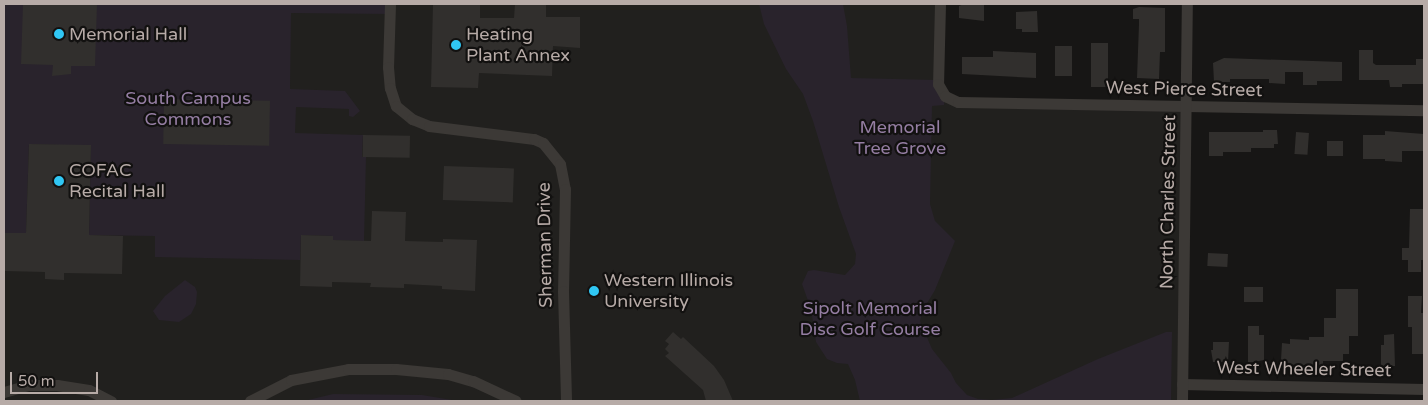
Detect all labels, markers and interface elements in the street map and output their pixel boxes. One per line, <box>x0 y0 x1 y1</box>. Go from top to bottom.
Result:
place label: Memorial Hall <box>69 23 187 45</box>
place label: Heating Plant Annex <box>466 24 570 66</box>
marker: Memorial Hall <box>53 28 65 40</box>
marker: Heating Plant Annex <box>450 39 462 51</box>
street label: West Pierce Street <box>1105 77 1263 101</box>
park label: South Campus Commons <box>125 88 251 130</box>
street label: North Charles Street <box>1156 115 1180 289</box>
park label: Memorial Tree Grove <box>854 117 946 160</box>
place label: COFAC Recital Hall <box>69 160 165 202</box>
marker: COFAC Recital Hall <box>53 175 65 187</box>
street label: Sherman Drive <box>533 182 557 308</box>
place label: Western Illinois University <box>604 270 733 312</box>
marker: Western Illinois University <box>588 285 600 297</box>
park label: Sipolt Memorial Disc Golf Course <box>799 298 941 340</box>
street label: West Wheeler Street <box>1216 357 1392 381</box>
scale bar <box>12 362 100 394</box>
text: 50 m <box>18 372 55 390</box>

